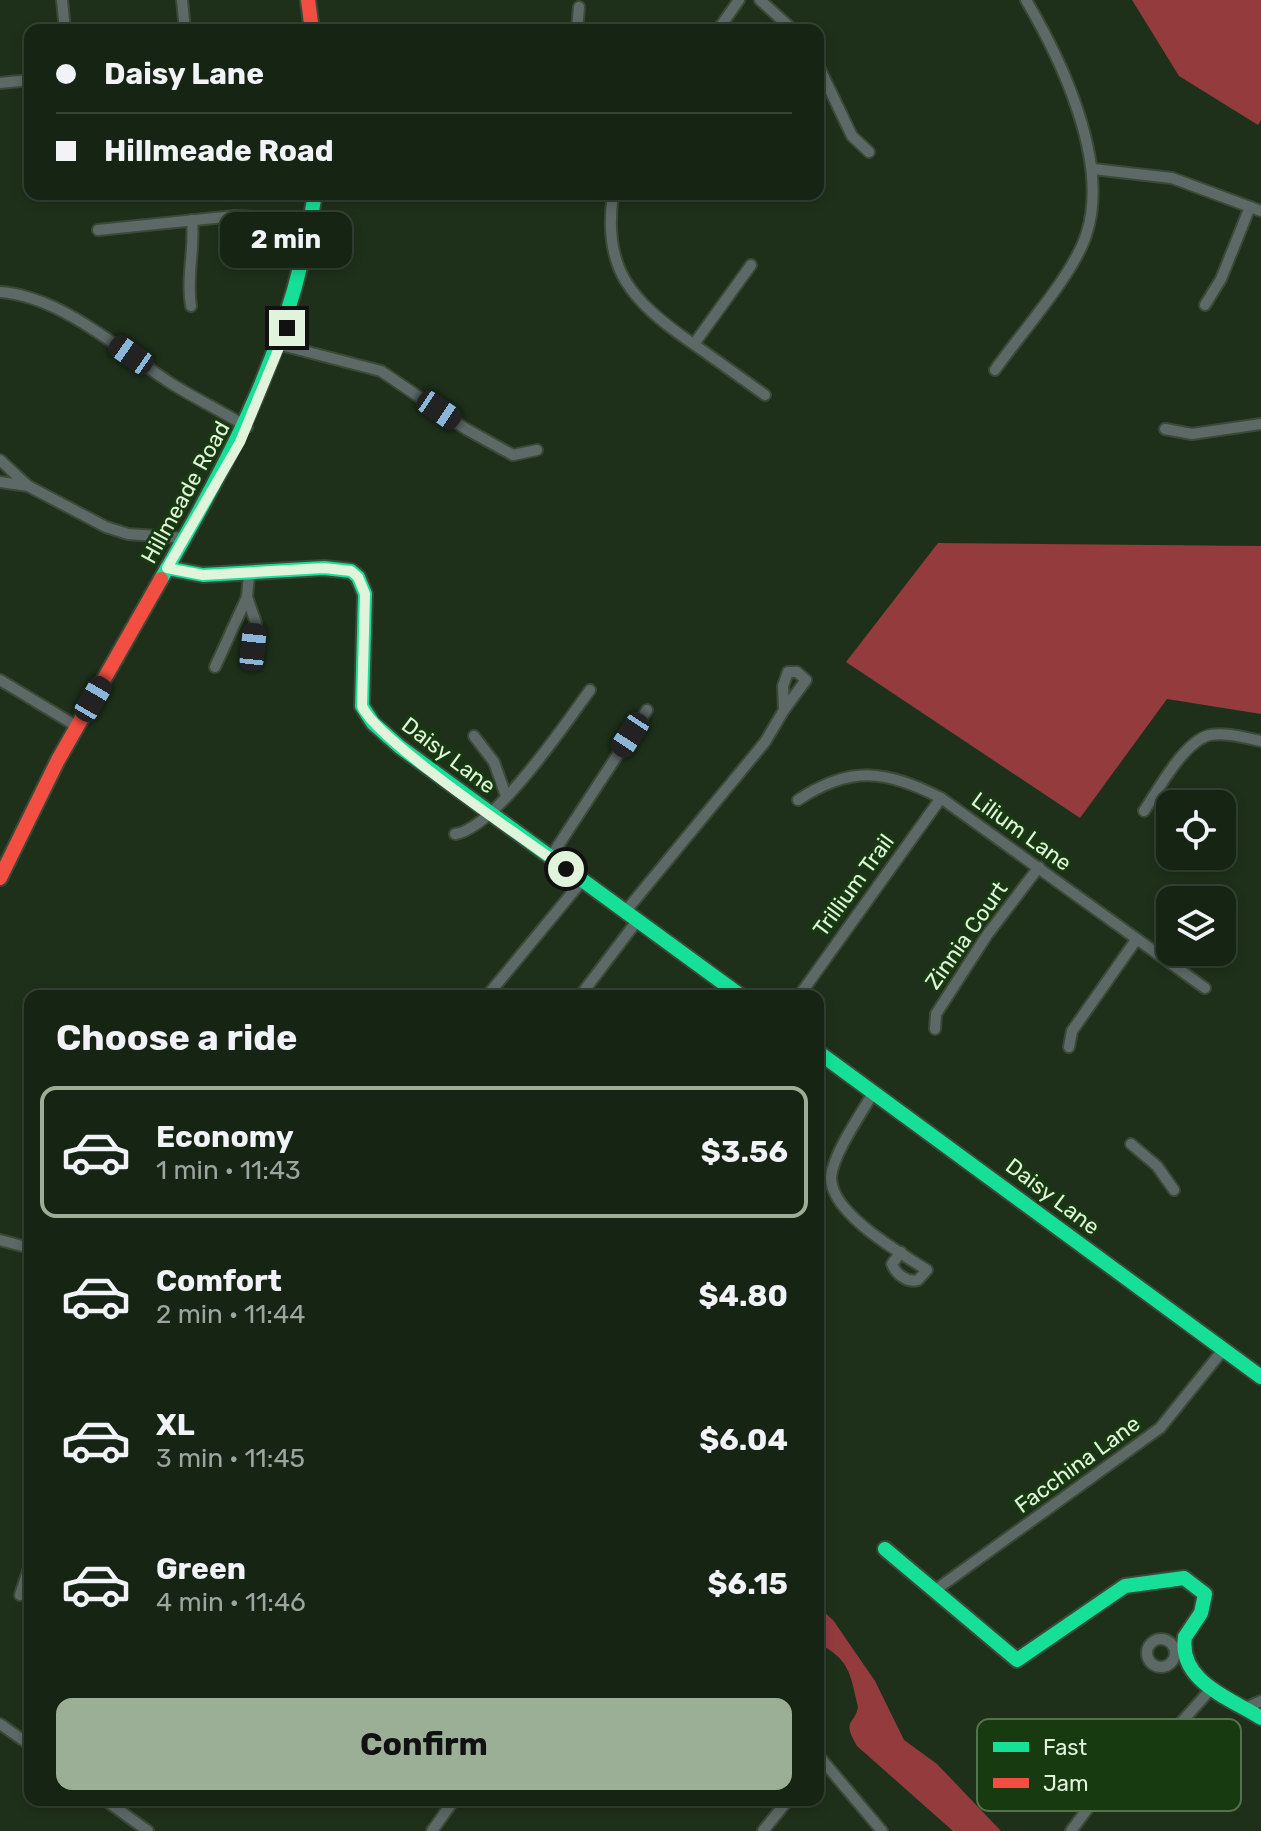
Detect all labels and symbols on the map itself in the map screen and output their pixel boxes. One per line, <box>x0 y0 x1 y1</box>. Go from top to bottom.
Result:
callout: 2 min <box>221 212 353 268</box>
route end <box>269 310 305 346</box>
car <box>104 331 158 379</box>
car <box>412 387 466 433</box>
street label: Hillmeade Road <box>135 416 236 568</box>
car <box>239 622 267 672</box>
car <box>71 672 115 726</box>
car <box>607 708 653 762</box>
street label: Daisy Lane <box>396 711 501 799</box>
street label: Lilium Lane <box>967 786 1077 877</box>
street label: Trillium Trail <box>807 829 900 942</box>
route start <box>548 851 584 887</box>
street label: Zinnia Court <box>919 876 1014 994</box>
street label: Daisy Lane <box>1000 1152 1105 1240</box>
street label: Facchina Lane <box>1009 1410 1145 1519</box>
legend <box>977 1719 1241 1811</box>
text: Fast <box>1043 1734 1088 1761</box>
text: Jam <box>1043 1770 1089 1797</box>

